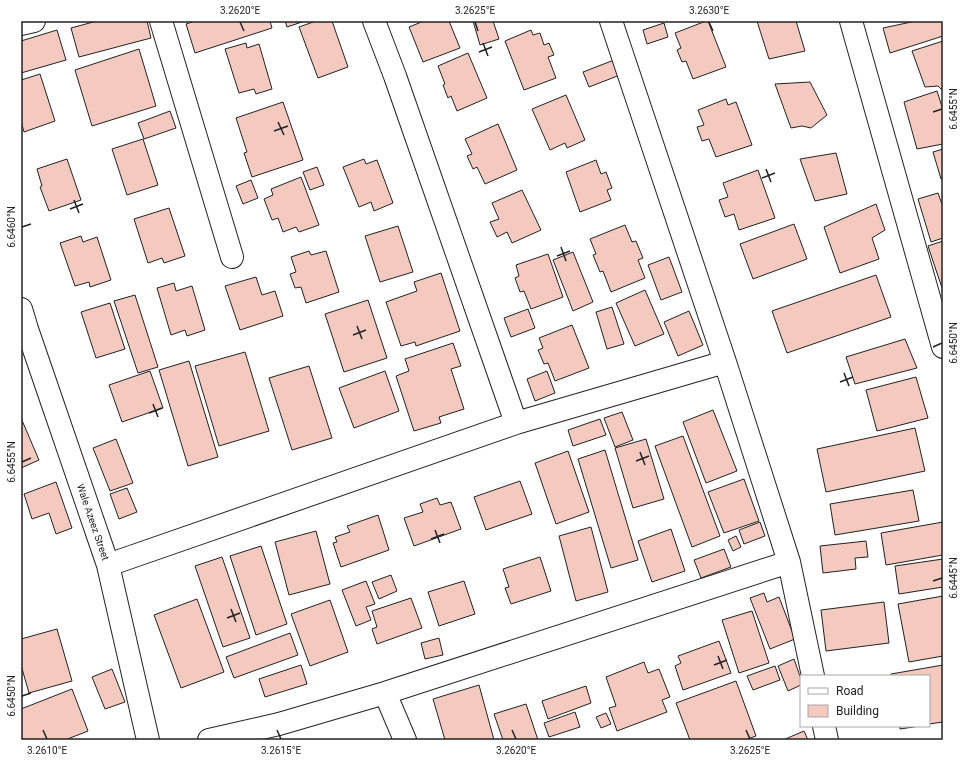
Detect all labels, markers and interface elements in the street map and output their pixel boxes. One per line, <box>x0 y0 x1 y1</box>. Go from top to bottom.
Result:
text: 3.2620°E <box>220 5 260 16</box>
text: 3.2625°E <box>455 5 495 16</box>
text: 3.2630°E <box>689 5 729 16</box>
text: 6.6455°N <box>948 88 959 130</box>
text: 6.6460°N <box>6 206 17 248</box>
text: 6.6450°N <box>948 322 959 364</box>
text: 6.6455°N <box>6 441 17 483</box>
street label: Wale Azeez Street <box>75 482 111 562</box>
text: 6.6445°N <box>948 557 959 599</box>
text: 6.6450°N <box>6 675 17 717</box>
legend <box>800 675 930 727</box>
text: Road <box>836 684 864 698</box>
text: Building <box>836 704 879 718</box>
text: 3.2610°E <box>27 745 67 756</box>
text: 3.2615°E <box>261 745 301 756</box>
text: 3.2620°E <box>496 745 536 756</box>
text: 3.2625°E <box>730 745 770 756</box>

